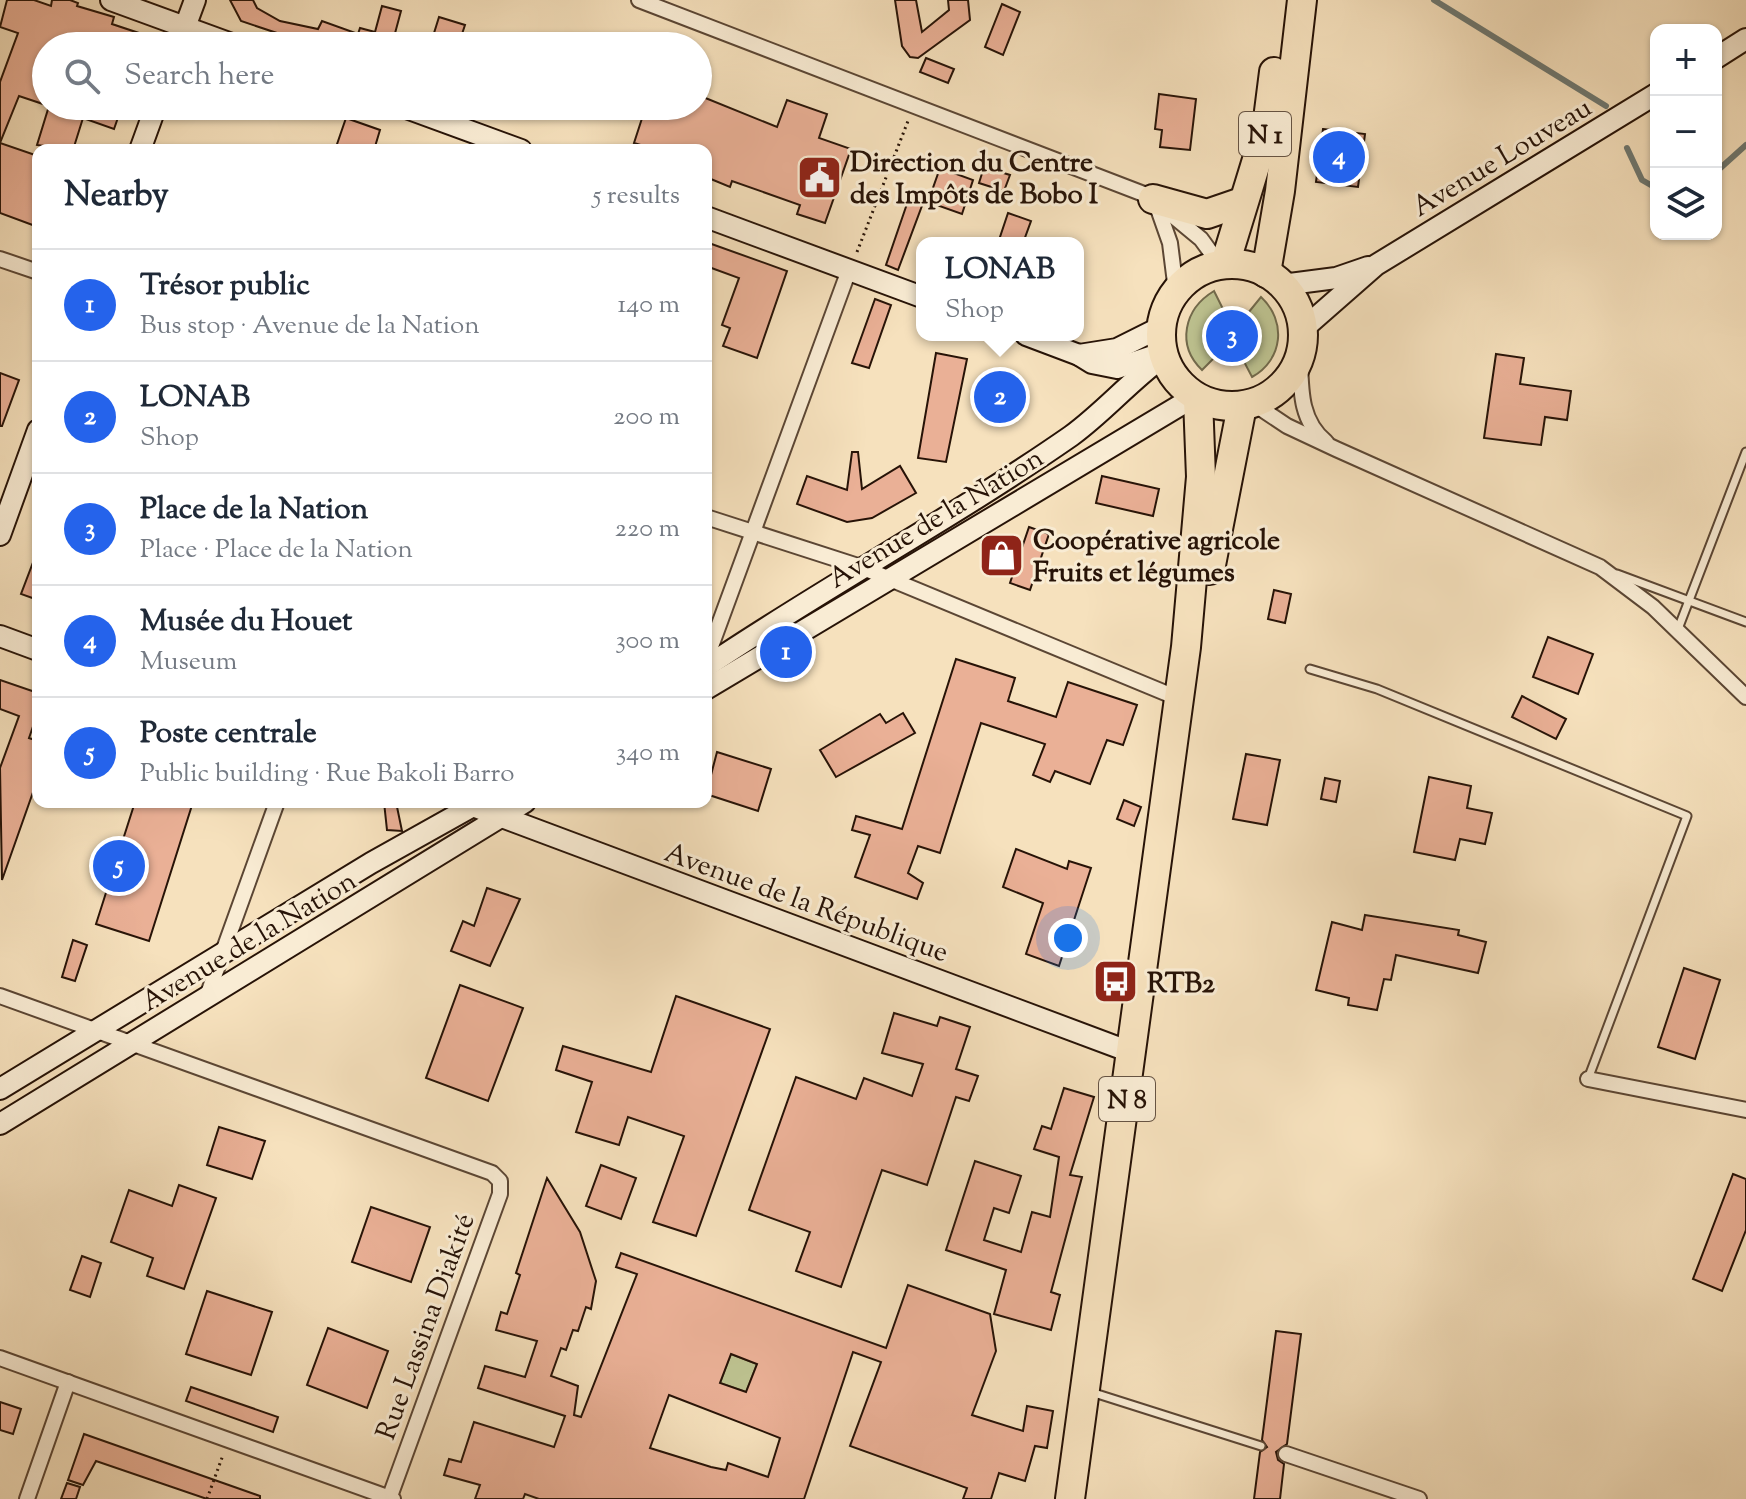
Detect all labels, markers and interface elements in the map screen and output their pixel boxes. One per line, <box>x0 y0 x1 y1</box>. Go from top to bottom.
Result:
map controls <box>1650 24 1722 240</box>
button: + <box>1650 24 1722 96</box>
search box <box>32 32 712 120</box>
icon: search <box>60 54 104 98</box>
text: Search here <box>124 55 274 98</box>
street label: Avenue Louveau <box>1405 89 1600 228</box>
button: − <box>1650 96 1722 168</box>
road number: N 1 <box>1239 112 1291 156</box>
pin: 4 <box>1313 127 1365 187</box>
place label: Direction du Centre des Impôts de Bobo I <box>850 144 1099 216</box>
public building icon: Direction du Centre des Impôts de Bobo I <box>795 153 843 201</box>
button: layers <box>1650 168 1722 240</box>
text: Nearby <box>64 172 169 221</box>
text: 5 results <box>592 178 680 215</box>
popup <box>916 237 1084 341</box>
text: LONAB <box>945 249 1055 292</box>
text: Trésor public <box>140 265 310 308</box>
text: 1 <box>86 287 94 324</box>
text: 140 m <box>617 287 680 324</box>
text: Shop <box>945 292 1004 329</box>
pin: 3 <box>1206 306 1258 366</box>
text: Bus stop · Avenue de la Nation <box>140 308 480 345</box>
pin: 2 <box>974 367 1026 427</box>
text: LONAB <box>140 377 250 420</box>
text: 2 <box>84 399 96 436</box>
text: 200 m <box>613 399 680 436</box>
text: Shop <box>140 420 199 457</box>
street label: Avenue de la Nation <box>821 439 1052 600</box>
text: Place de la Nation <box>140 489 368 532</box>
text: 3 <box>85 511 95 548</box>
text: 220 m <box>615 511 680 548</box>
place label: Coopérative agricole Fruits et légumes <box>1033 522 1280 594</box>
shop icon: Coopérative agricole Fruits et légumes <box>978 531 1026 579</box>
text: Place · Place de la Nation <box>140 532 413 569</box>
text: Musée du Houet <box>140 601 352 644</box>
pin: 1 <box>760 622 812 682</box>
text: 4 <box>83 623 97 660</box>
text: 300 m <box>615 623 680 660</box>
text: Museum <box>140 644 237 681</box>
text: Poste centrale <box>140 713 317 756</box>
text: 5 <box>86 735 94 772</box>
text: 340 m <box>616 735 680 772</box>
text: Public building · Rue Bakoli Barro <box>140 756 515 793</box>
street label: Avenue de la République <box>658 834 954 974</box>
pin: 5 <box>93 836 145 896</box>
street label: Avenue de la Nation <box>134 862 365 1023</box>
your location <box>1048 918 1088 958</box>
bus stop icon: RTB2 <box>1092 958 1140 1006</box>
place label: RTB2 <box>1147 965 1216 1005</box>
road number: N 8 <box>1099 1077 1155 1121</box>
street label: Rue Lassina Diakité <box>367 1208 486 1446</box>

